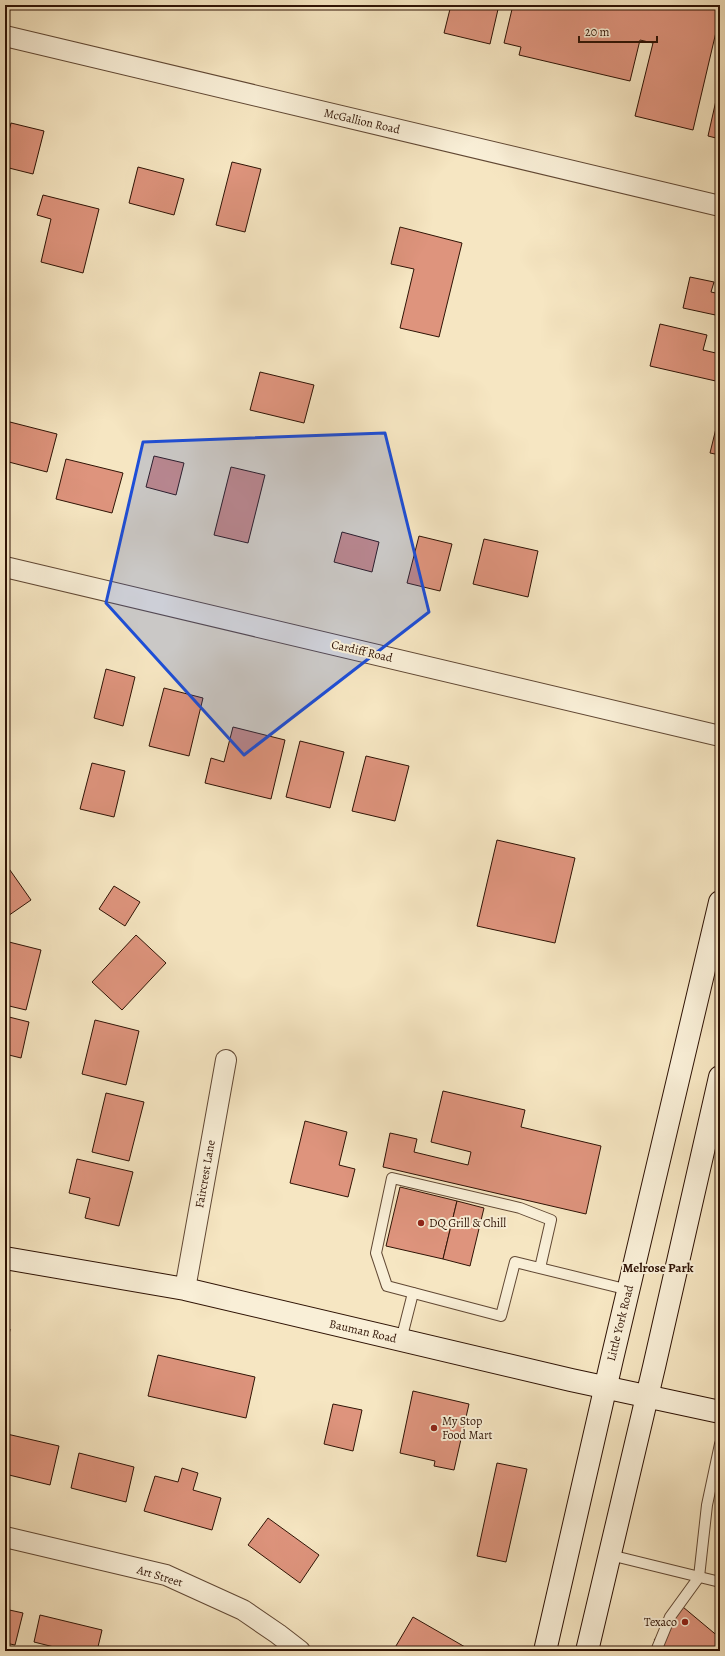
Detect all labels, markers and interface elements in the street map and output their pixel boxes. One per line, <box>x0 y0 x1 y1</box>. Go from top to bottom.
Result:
scale bar <box>579 18 657 44</box>
text: 20 m <box>585 24 609 40</box>
street label: McGallion Road <box>322 104 402 138</box>
street label: Cardiff Road <box>330 636 395 666</box>
street label: Faircrest Lane <box>191 1139 219 1209</box>
place label: DQ Grill & Chill <box>429 1215 506 1231</box>
marker: DQ Grill & Chill <box>416 1218 426 1228</box>
district label: Melrose Park <box>622 1259 694 1276</box>
street label: Little York Road <box>603 1283 637 1363</box>
street label: Bauman Road <box>328 1315 399 1347</box>
place label: My Stop Food Mart <box>442 1413 493 1443</box>
marker: My Stop Food Mart <box>429 1423 439 1433</box>
street label: Art Street <box>134 1561 185 1591</box>
place label: Texaco <box>644 1614 677 1630</box>
marker: Texaco <box>680 1617 690 1627</box>

